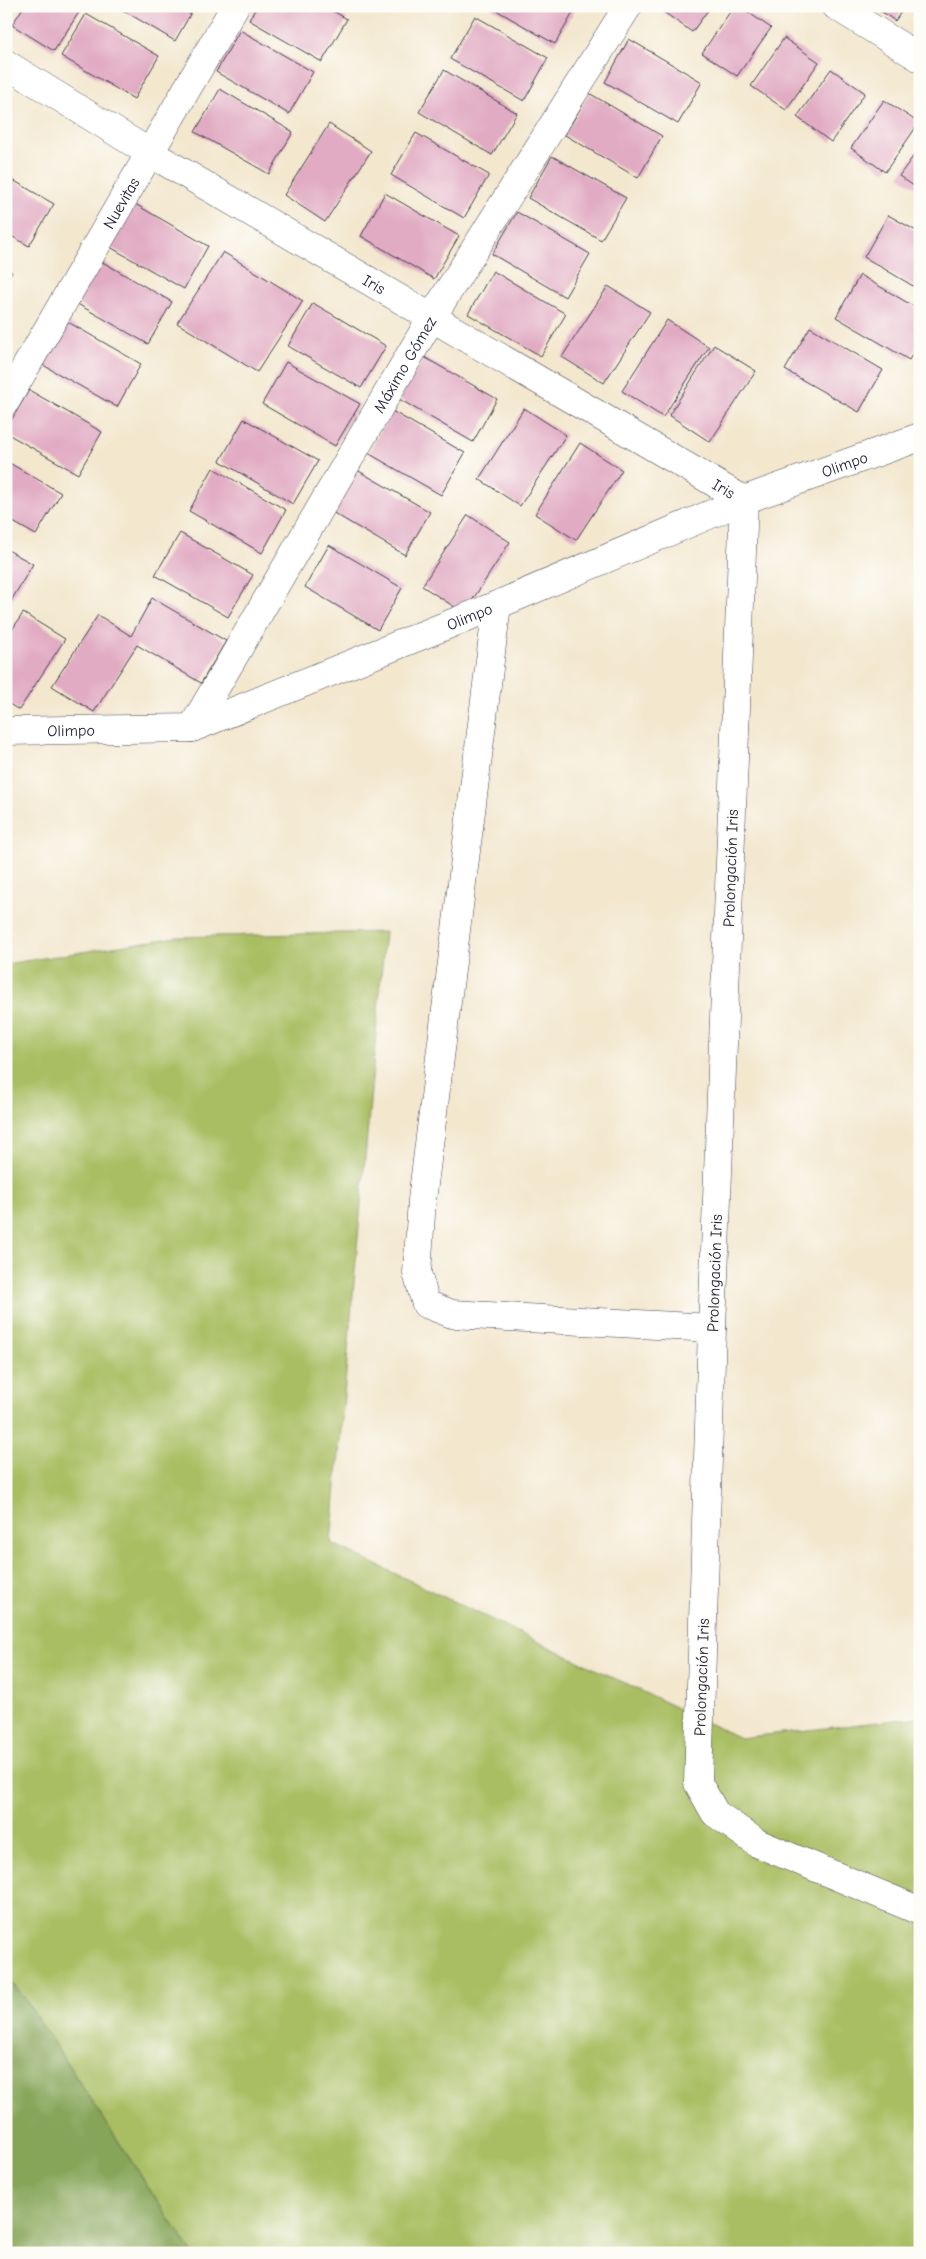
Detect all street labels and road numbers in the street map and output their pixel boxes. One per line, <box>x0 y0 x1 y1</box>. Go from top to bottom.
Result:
street label: Nuevitas <box>100 174 144 232</box>
street label: Iris <box>359 271 388 299</box>
street label: Máximo Gómez <box>370 314 440 416</box>
street label: Olimpo <box>819 448 870 481</box>
street label: Iris <box>709 476 738 503</box>
street label: Olimpo <box>444 600 495 634</box>
street label: Olimpo <box>47 722 95 740</box>
street label: Prolongación Iris <box>720 808 742 927</box>
street label: Prolongación Iris <box>704 1213 726 1332</box>
street label: Prolongación Iris <box>691 1617 713 1736</box>

